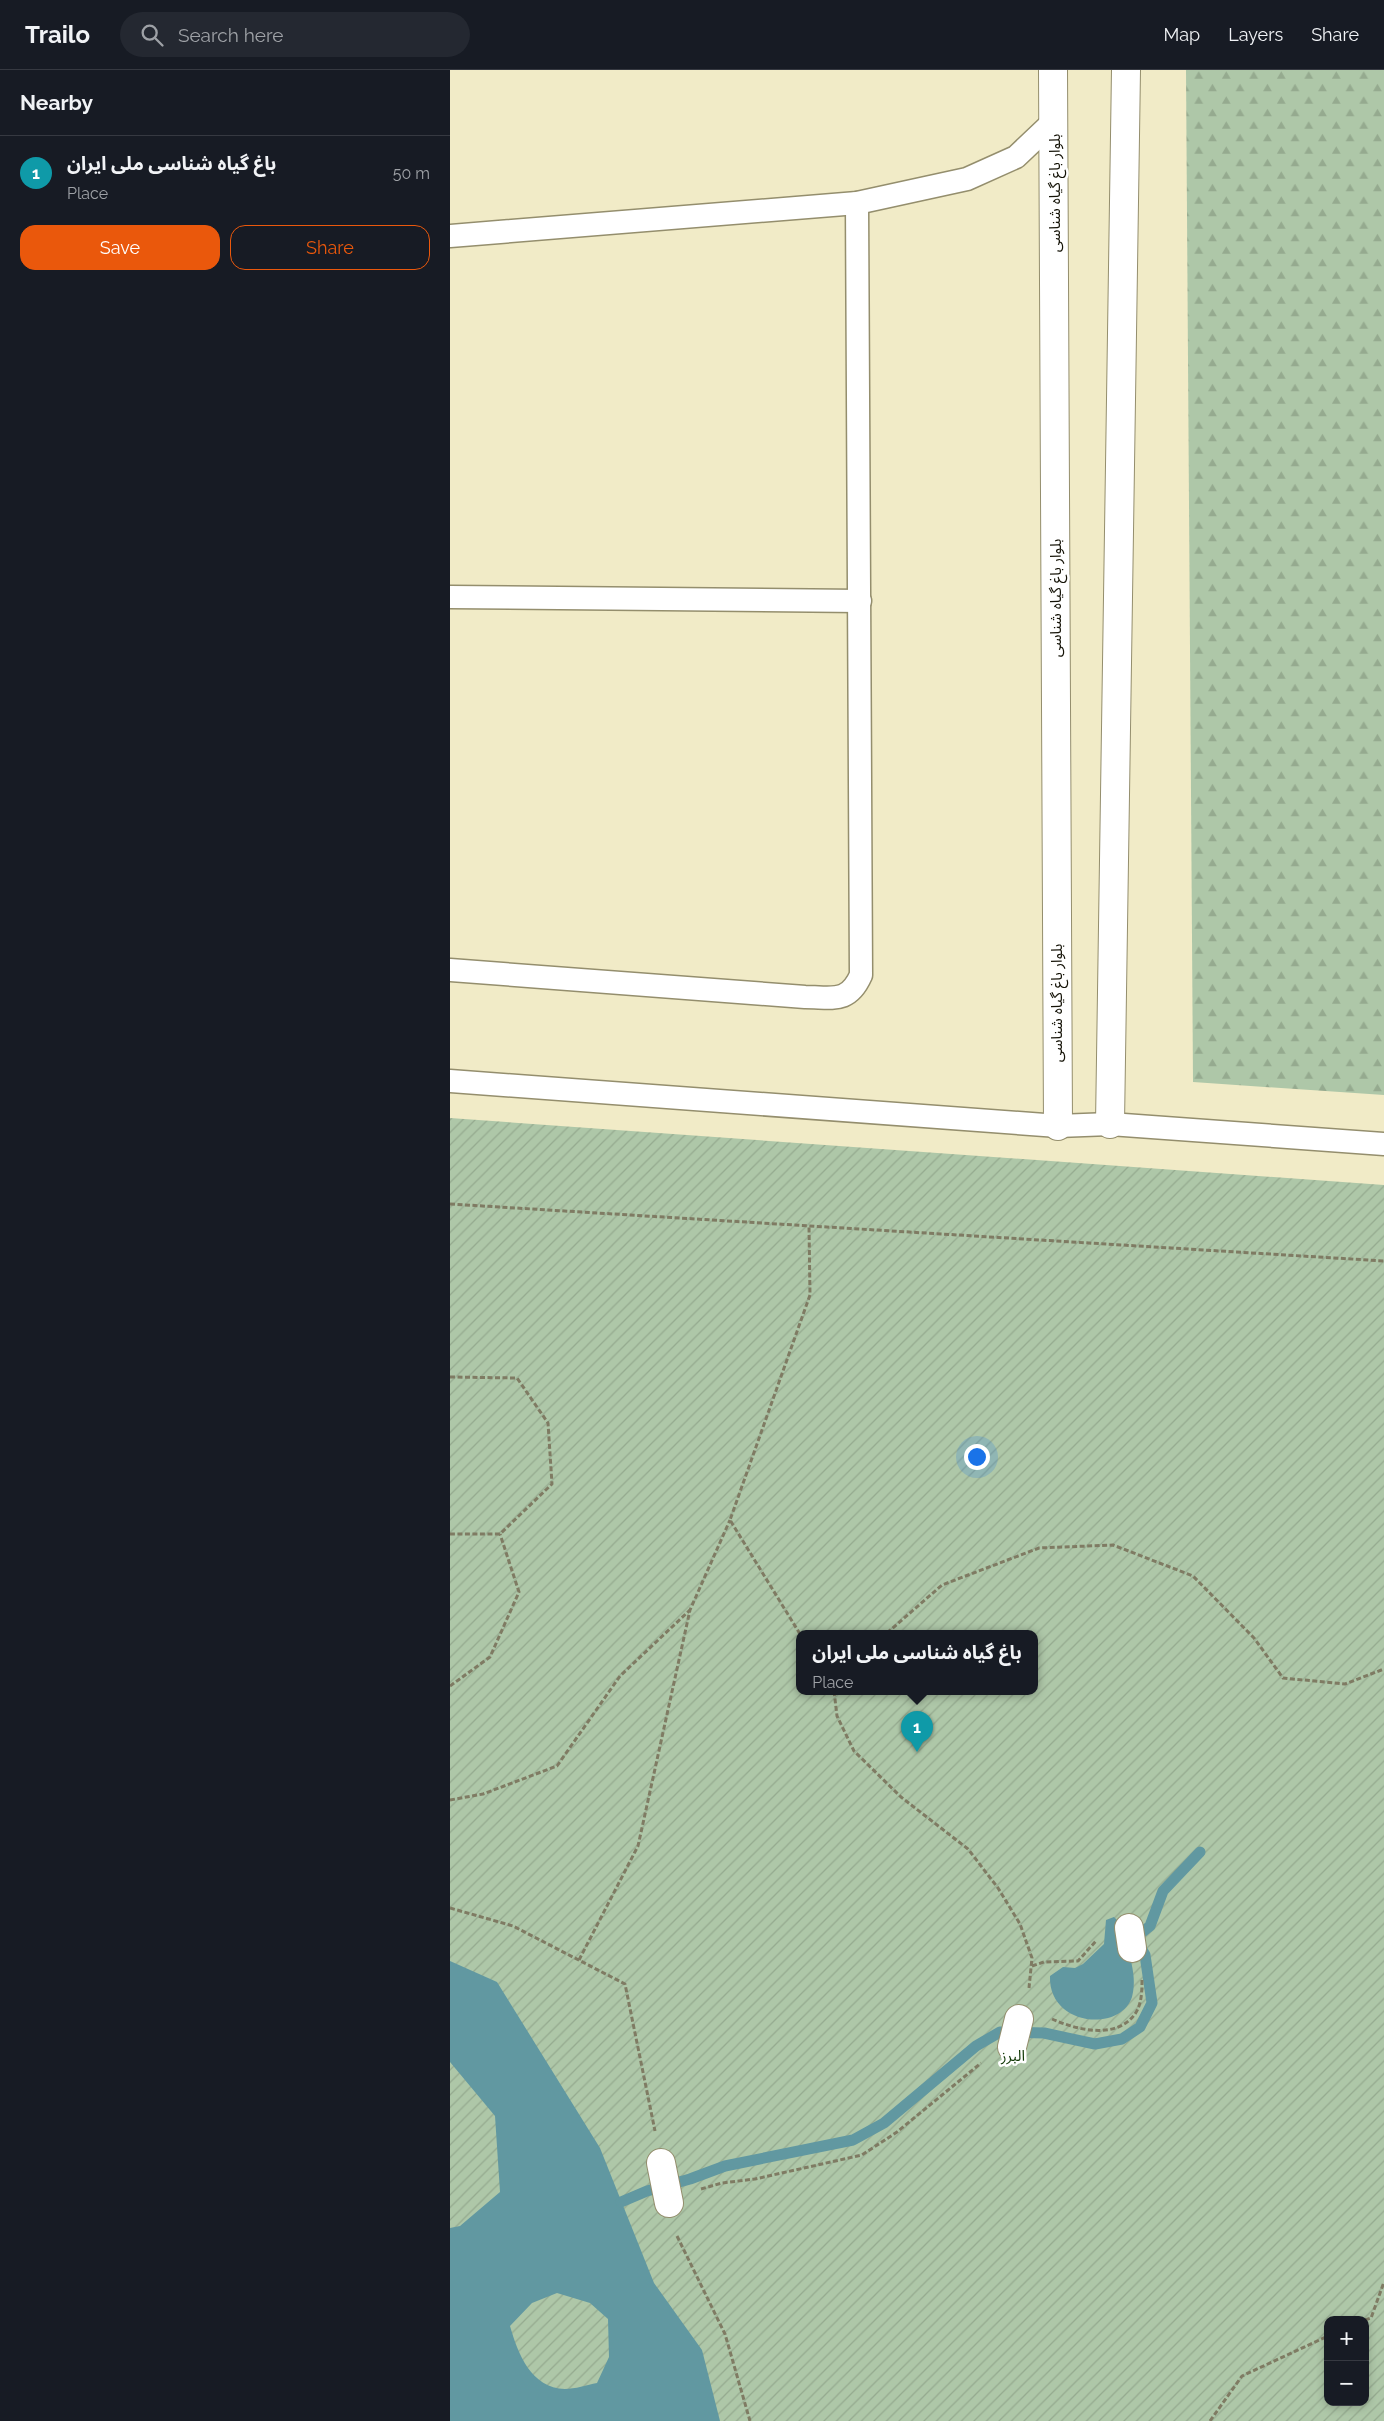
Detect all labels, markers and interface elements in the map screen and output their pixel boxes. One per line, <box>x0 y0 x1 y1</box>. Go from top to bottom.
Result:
search box <box>120 12 470 57</box>
text: Trailo <box>25 20 90 49</box>
icon: search <box>138 21 166 49</box>
text: Search here <box>178 24 283 46</box>
text: Map <box>1164 24 1200 45</box>
text: Layers <box>1228 24 1283 45</box>
text: Share <box>1311 24 1359 45</box>
text: Nearby <box>20 90 93 115</box>
street label: بلوار باغ گیاه شناسی <box>1046 134 1067 252</box>
text: باغ گیاه‌ شناسی ملی ایران <box>67 152 276 174</box>
text: 1 <box>32 164 40 183</box>
text: 50 m <box>393 164 430 183</box>
text: Place <box>67 184 108 203</box>
button: Save <box>20 225 220 270</box>
button: Share <box>230 225 430 270</box>
street label: بلوار باغ گیاه شناسی <box>1047 539 1068 657</box>
street label: بلوار باغ گیاه شناسی <box>1048 944 1069 1062</box>
your location <box>964 1444 990 1470</box>
popup <box>796 1630 1038 1695</box>
text: باغ گیاه‌ شناسی ملی ایران <box>812 1641 1022 1663</box>
text: Place <box>812 1673 853 1692</box>
pin: 1 <box>901 1711 933 1752</box>
park label: البرز <box>1000 2047 1025 2065</box>
map controls <box>1324 2316 1369 2406</box>
button: + <box>1324 2316 1369 2361</box>
button: − <box>1324 2361 1369 2406</box>

